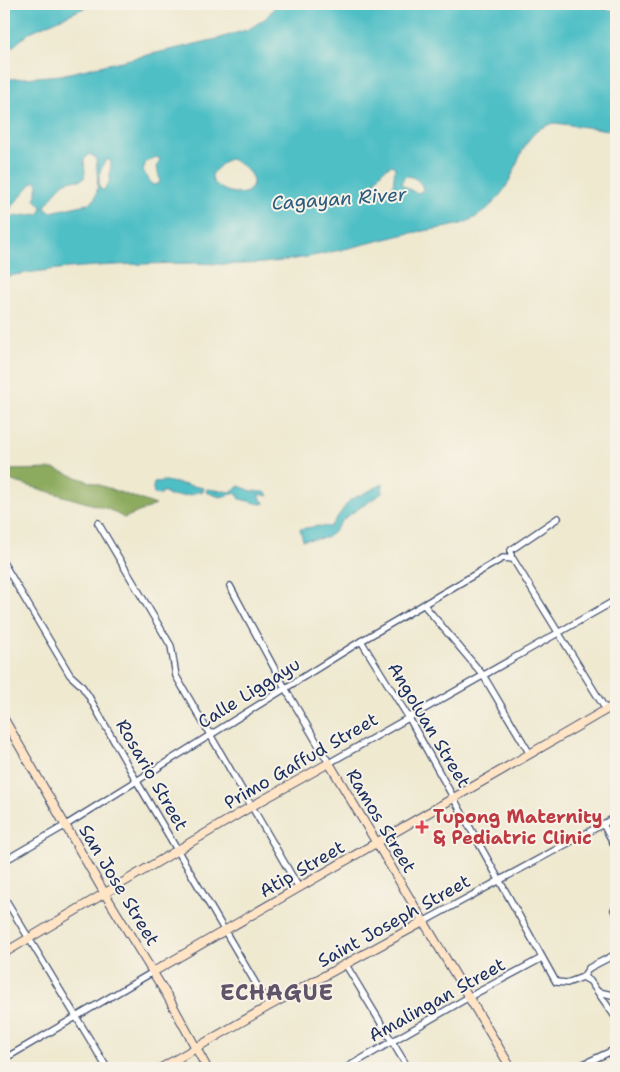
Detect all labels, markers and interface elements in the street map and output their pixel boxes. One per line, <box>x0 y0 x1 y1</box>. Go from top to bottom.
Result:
water label: Cagayan River <box>271 181 408 216</box>
street label: Calle Liggayu <box>193 652 305 734</box>
street label: Angoluan Street <box>382 658 476 792</box>
street label: Primo Gaffud Street <box>220 707 382 815</box>
street label: Rosario Street <box>110 715 194 835</box>
street label: Ramos Street <box>341 765 422 878</box>
place label: Tupong Maternity & Pediatric Clinic <box>433 805 603 850</box>
street label: San Jose Street <box>73 820 165 950</box>
marker: Tupong Maternity & Pediatric Clinic <box>415 820 429 834</box>
street label: Atip Street <box>255 835 349 903</box>
street label: Saint Joseph Street <box>313 869 475 973</box>
street label: Amalingan Street <box>364 952 510 1048</box>
district label: ECHAGUE <box>220 978 334 1007</box>

